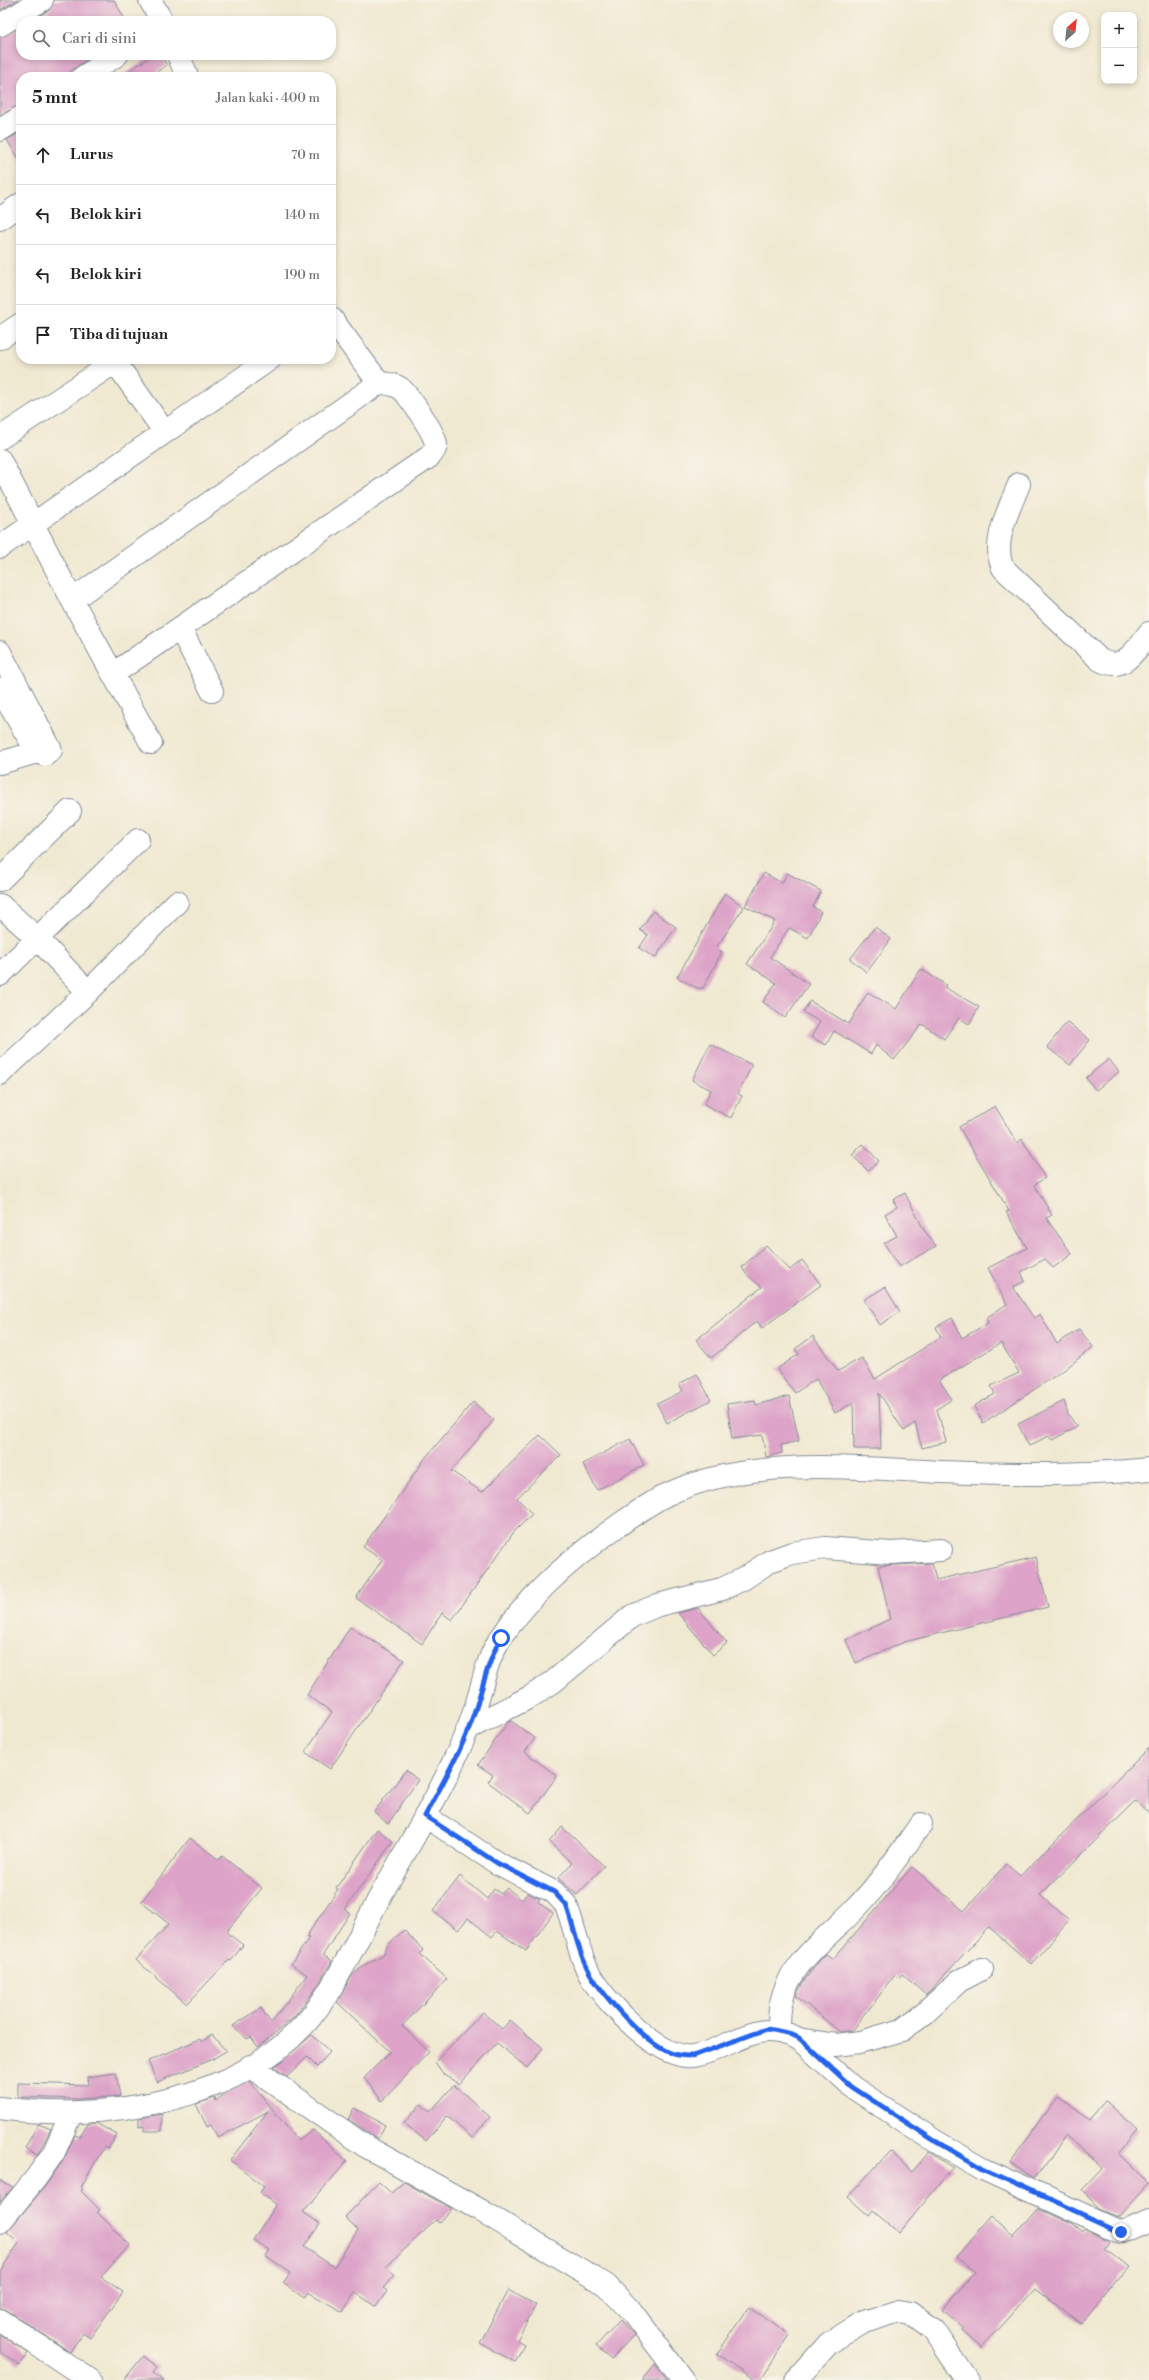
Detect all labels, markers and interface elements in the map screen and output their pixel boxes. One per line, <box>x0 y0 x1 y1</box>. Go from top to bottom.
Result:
north arrow <box>1053 12 1089 48</box>
map controls <box>1101 12 1137 84</box>
button: + <box>1101 12 1137 48</box>
search box <box>16 16 336 60</box>
icon: search <box>30 27 52 49</box>
text: Cari di sini <box>62 29 137 48</box>
button: − <box>1101 48 1137 84</box>
text: 5 mnt <box>32 87 77 109</box>
text: Jalan kaki · 400 m <box>216 90 320 106</box>
icon: ahead <box>32 144 54 166</box>
text: Lurus <box>70 145 113 164</box>
text: 70 m <box>291 147 320 163</box>
icon: left <box>32 204 54 226</box>
text: Belok kiri <box>70 205 141 224</box>
text: 140 m <box>284 207 320 223</box>
icon: left <box>32 264 54 286</box>
text: Belok kiri <box>70 265 141 284</box>
text: 190 m <box>284 267 320 283</box>
icon: arrive <box>32 324 54 346</box>
text: Tiba di tujuan <box>70 325 168 344</box>
route start <box>492 1629 510 1647</box>
route end <box>1112 2223 1130 2241</box>

